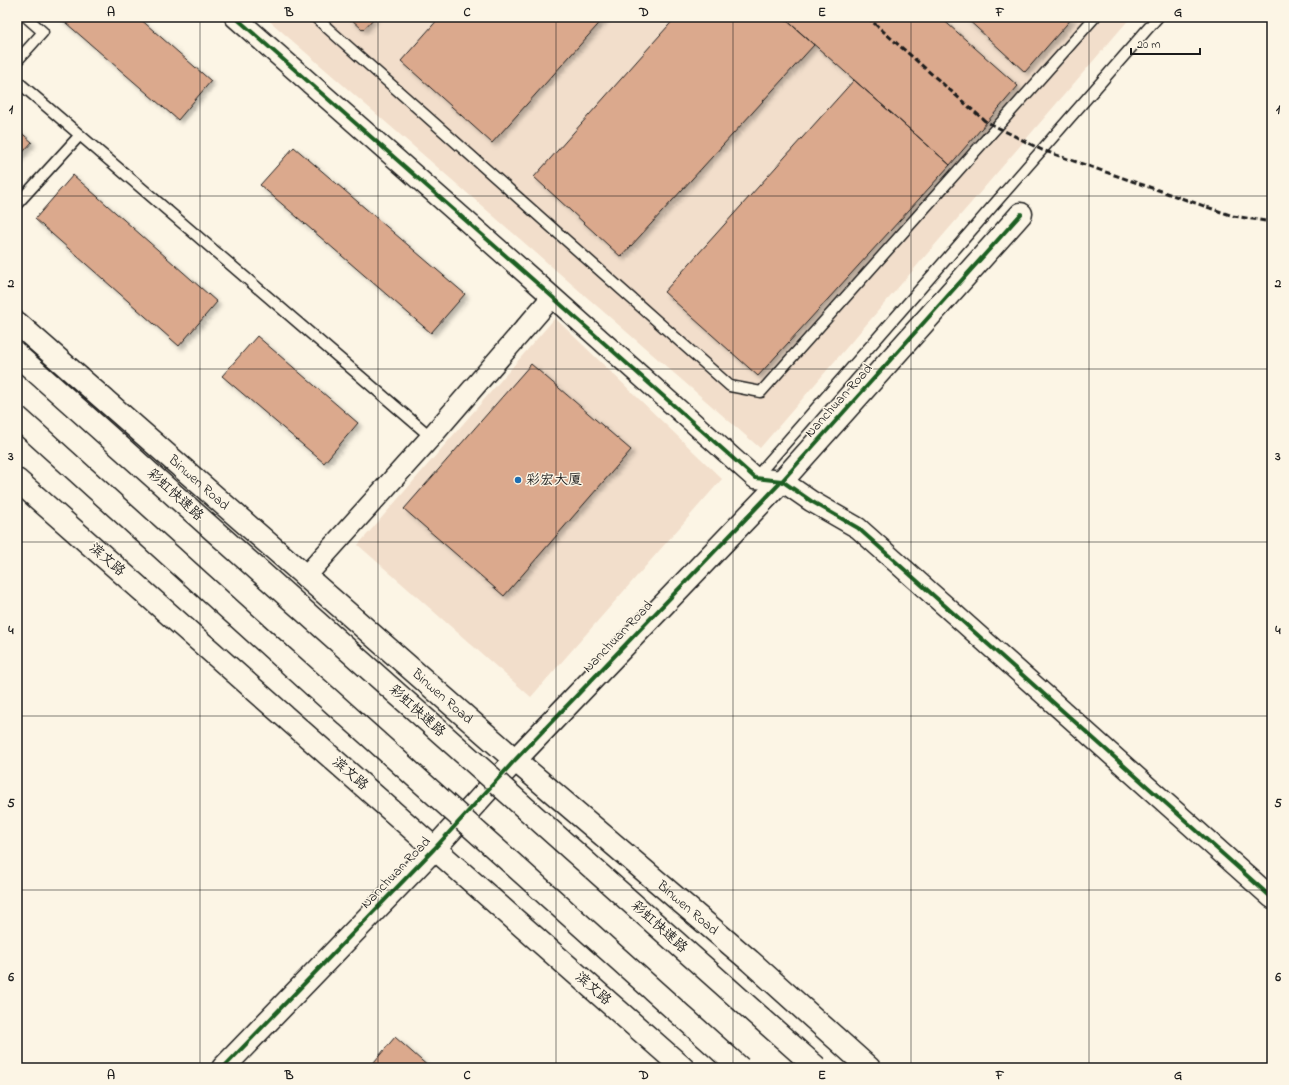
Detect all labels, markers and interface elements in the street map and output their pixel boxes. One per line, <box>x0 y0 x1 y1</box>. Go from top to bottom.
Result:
text: A <box>107 3 115 22</box>
text: B <box>284 3 294 22</box>
text: C <box>463 3 471 22</box>
text: D <box>638 3 649 22</box>
text: E <box>818 3 826 22</box>
text: F <box>995 3 1005 22</box>
text: G <box>1174 3 1182 22</box>
scale bar <box>1131 30 1200 56</box>
text: 20 m <box>1137 36 1160 54</box>
text: 1 <box>9 100 14 119</box>
text: 1 <box>1276 100 1281 119</box>
text: 2 <box>7 274 15 293</box>
text: 2 <box>1274 274 1282 293</box>
street label: Nanchuan Road <box>800 359 878 443</box>
text: 3 <box>7 447 14 466</box>
text: 3 <box>1274 447 1281 466</box>
street label: Binwen Road <box>163 449 234 515</box>
street label: 彩虹快速路 <box>142 464 208 526</box>
place label: 彩宏大厦 <box>526 470 582 491</box>
marker: 彩宏大厦 <box>513 475 523 485</box>
street label: 滨文路 <box>84 538 130 582</box>
street label: Nanchuan Road <box>578 596 658 678</box>
text: 4 <box>7 621 14 640</box>
text: 4 <box>1274 621 1281 640</box>
street label: Binwen Road <box>406 663 478 729</box>
street label: 彩虹快速路 <box>384 680 450 742</box>
street label: 滨文路 <box>327 752 373 796</box>
text: 5 <box>7 794 15 813</box>
text: 5 <box>1274 794 1282 813</box>
street label: Nanchuan Road <box>356 832 436 914</box>
street label: Binwen Road <box>652 875 723 940</box>
street label: 彩虹快速路 <box>626 896 692 958</box>
street label: 滨文路 <box>570 967 616 1011</box>
text: 6 <box>7 968 14 987</box>
text: 6 <box>1274 968 1281 987</box>
text: A <box>107 1066 115 1085</box>
text: B <box>284 1066 294 1085</box>
text: C <box>463 1066 471 1085</box>
text: D <box>638 1066 649 1085</box>
text: E <box>818 1066 826 1085</box>
text: F <box>995 1066 1005 1085</box>
text: G <box>1174 1066 1182 1085</box>

